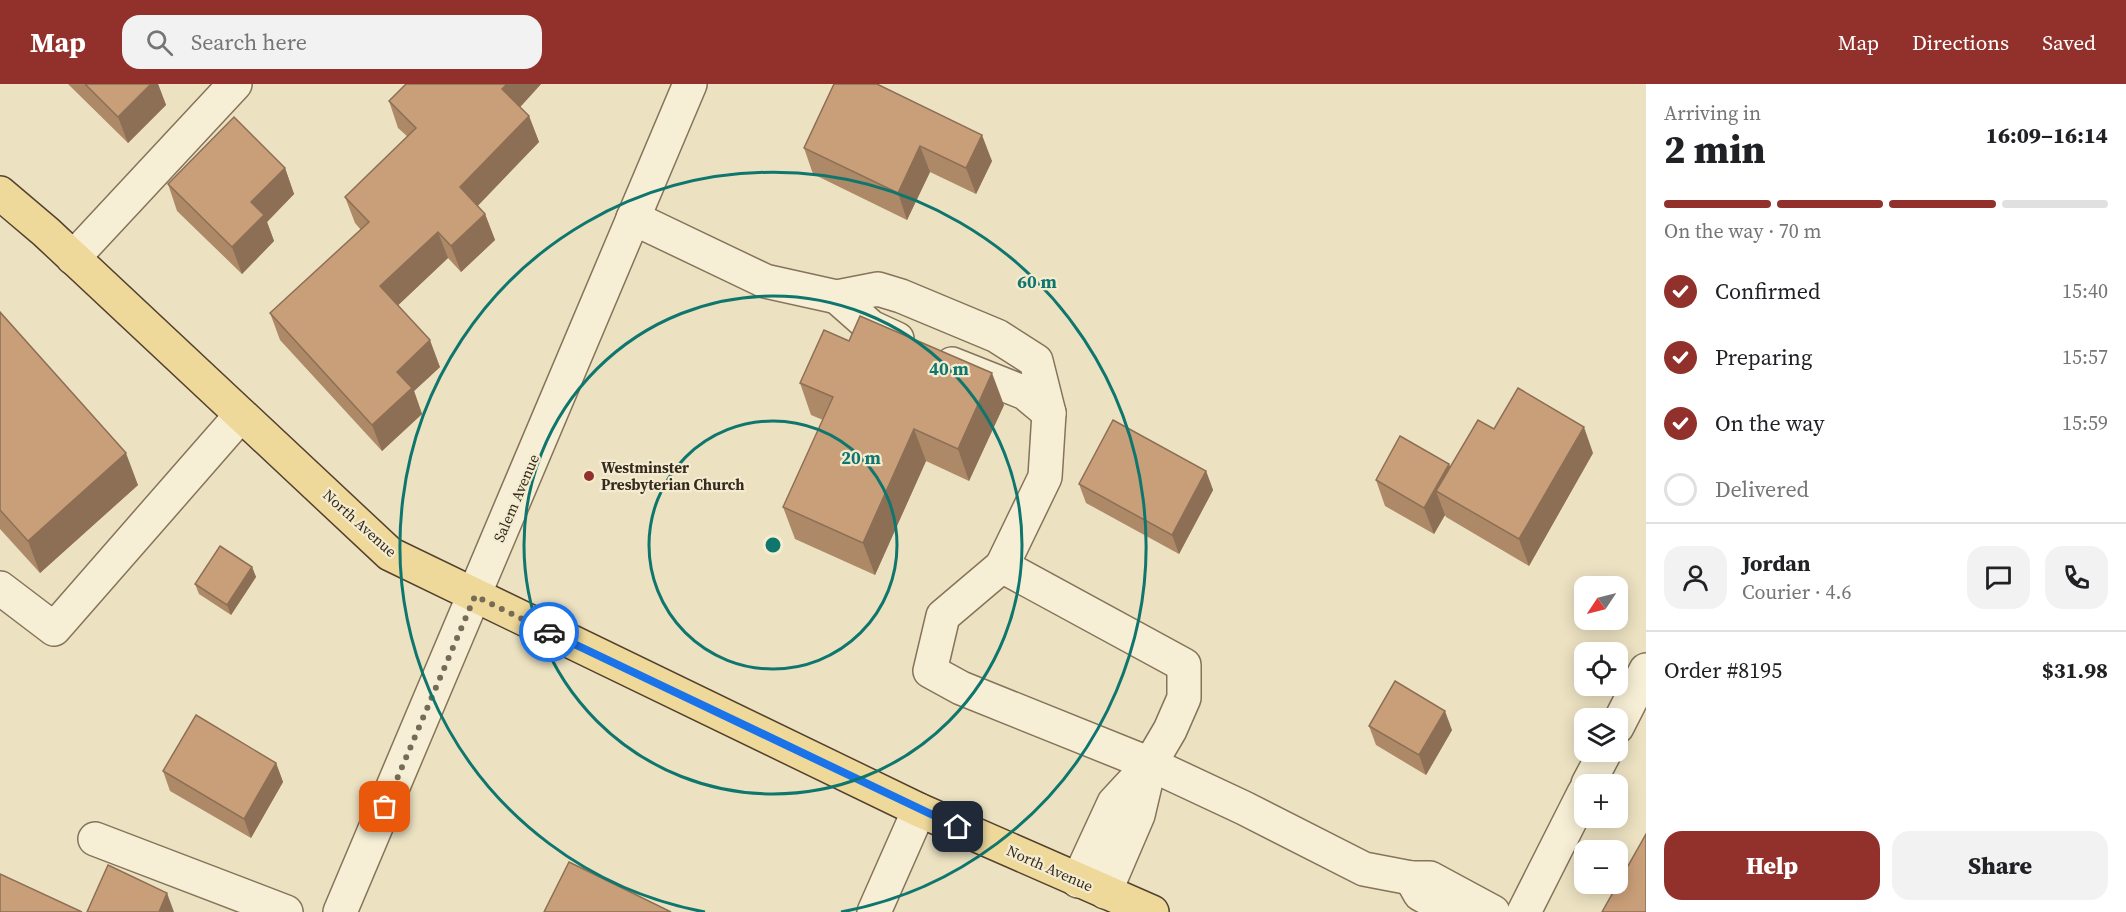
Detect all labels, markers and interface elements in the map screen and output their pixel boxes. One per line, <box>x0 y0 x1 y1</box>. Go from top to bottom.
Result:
search box <box>122 15 542 69</box>
text: Map <box>30 23 86 61</box>
icon: search <box>143 26 176 59</box>
text: Search here <box>191 27 307 57</box>
text: Map <box>1838 28 1879 57</box>
text: Directions <box>1912 28 2009 57</box>
text: Saved <box>2042 28 2096 57</box>
text: Arriving in <box>1664 99 1761 127</box>
text: 16:09–16:14 <box>1986 120 2108 150</box>
text: 2 min <box>1664 123 1766 176</box>
text: On the way · 70 m <box>1664 217 1821 245</box>
text: 60 m <box>1017 269 1057 294</box>
icon: check <box>1664 275 1697 308</box>
text: Confirmed <box>1715 276 1820 306</box>
text: 15:40 <box>2062 277 2108 305</box>
icon: check <box>1664 341 1697 374</box>
text: Preparing <box>1715 342 1812 372</box>
text: 15:57 <box>2062 343 2108 371</box>
text: 40 m <box>929 356 969 381</box>
icon: check <box>1664 407 1697 440</box>
text: On the way <box>1715 408 1824 438</box>
text: 15:59 <box>2062 409 2108 437</box>
text: 20 m <box>841 445 881 470</box>
street label: Salem Avenue <box>488 450 544 545</box>
place label: Westminster Presbyterian Church <box>601 457 744 495</box>
marker: Westminster Presbyterian Church <box>582 469 596 483</box>
text: Delivered <box>1715 474 1809 504</box>
street label: North Avenue <box>319 484 402 562</box>
centre of rings <box>763 535 783 555</box>
button: person <box>1664 546 1727 609</box>
button: chat <box>1967 546 2030 609</box>
button: phone <box>2045 546 2108 609</box>
text: Jordan <box>1742 548 1810 578</box>
north arrow <box>1574 576 1628 630</box>
map controls <box>1574 576 1628 894</box>
text: Courier · 4.6 <box>1742 578 1851 606</box>
courier <box>519 602 579 662</box>
icon: car <box>533 616 566 649</box>
button: locate <box>1574 642 1628 696</box>
text: Order #8195 <box>1664 655 1782 685</box>
text: $31.98 <box>2042 655 2108 685</box>
button: layers <box>1574 708 1628 762</box>
button: + <box>1574 774 1628 828</box>
pin <box>359 781 410 832</box>
icon: bag <box>368 790 401 823</box>
pin <box>932 801 983 852</box>
icon: home <box>941 810 974 843</box>
button: Help <box>1664 831 1880 900</box>
button: Share <box>1892 831 2108 900</box>
street label: North Avenue <box>1004 840 1097 897</box>
button: − <box>1574 840 1628 894</box>

